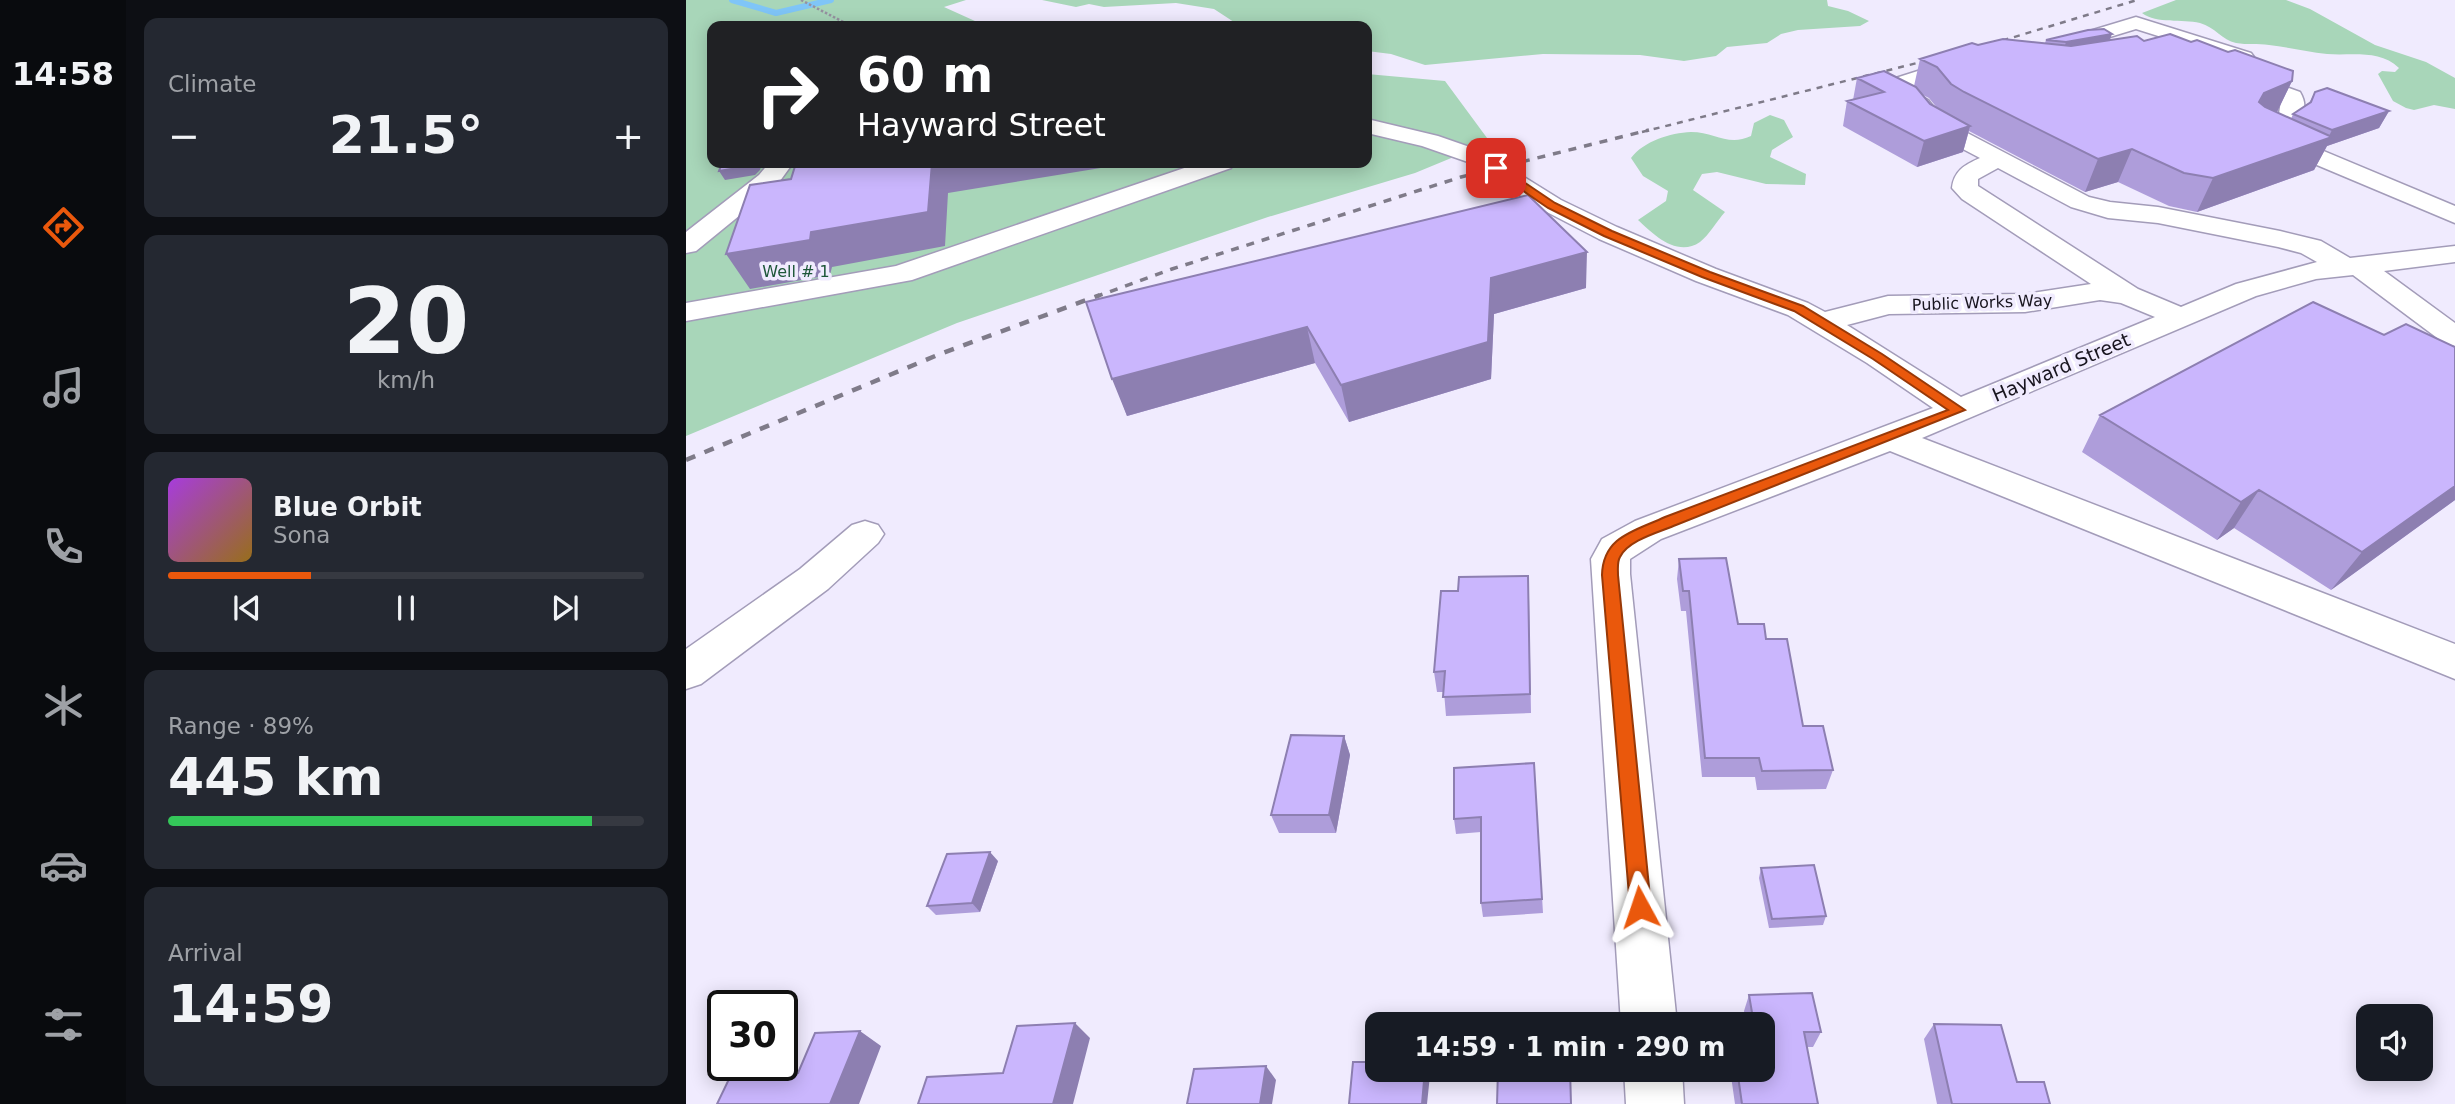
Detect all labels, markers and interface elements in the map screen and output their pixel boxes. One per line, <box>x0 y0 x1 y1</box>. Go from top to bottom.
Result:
text: 60 m <box>857 47 993 104</box>
icon: right <box>742 49 833 140</box>
text: 14:58 <box>12 55 114 93</box>
text: Climate <box>168 71 257 97</box>
text: 21.5° <box>329 105 483 165</box>
text: Hayward Street <box>857 106 1106 144</box>
text: − <box>168 114 200 158</box>
text: + <box>612 114 644 158</box>
pin <box>1466 138 1526 198</box>
icon: arrive <box>1477 149 1515 187</box>
icon: directions <box>39 203 88 252</box>
park label: Well # 1 <box>762 262 830 281</box>
text: 20 <box>343 269 469 374</box>
street label: Public Works Way <box>1912 291 2053 314</box>
street label: Hayward Street <box>1989 328 2133 406</box>
icon: music <box>39 363 88 412</box>
text: km/h <box>377 367 435 393</box>
text: Blue Orbit <box>273 492 422 522</box>
icon: phone <box>39 522 88 571</box>
text: Sona <box>273 522 330 548</box>
icon: previous <box>228 589 266 627</box>
icon: pause <box>387 589 425 627</box>
icon: next <box>546 589 584 627</box>
icon: climate <box>39 681 88 730</box>
text: Range · 89% <box>168 713 314 739</box>
text: 445 km <box>168 747 383 807</box>
icon: car <box>39 841 88 890</box>
position arrow <box>1603 870 1677 944</box>
text: Arrival <box>168 940 243 966</box>
text: 14:59 <box>168 974 334 1034</box>
speed limit sign: 30 <box>707 990 798 1081</box>
icon: filters <box>39 1000 88 1049</box>
map controls <box>2356 1004 2433 1081</box>
button: sound <box>2356 1004 2433 1081</box>
text: 14:59 · 1 min · 290 m <box>1415 1032 1725 1062</box>

